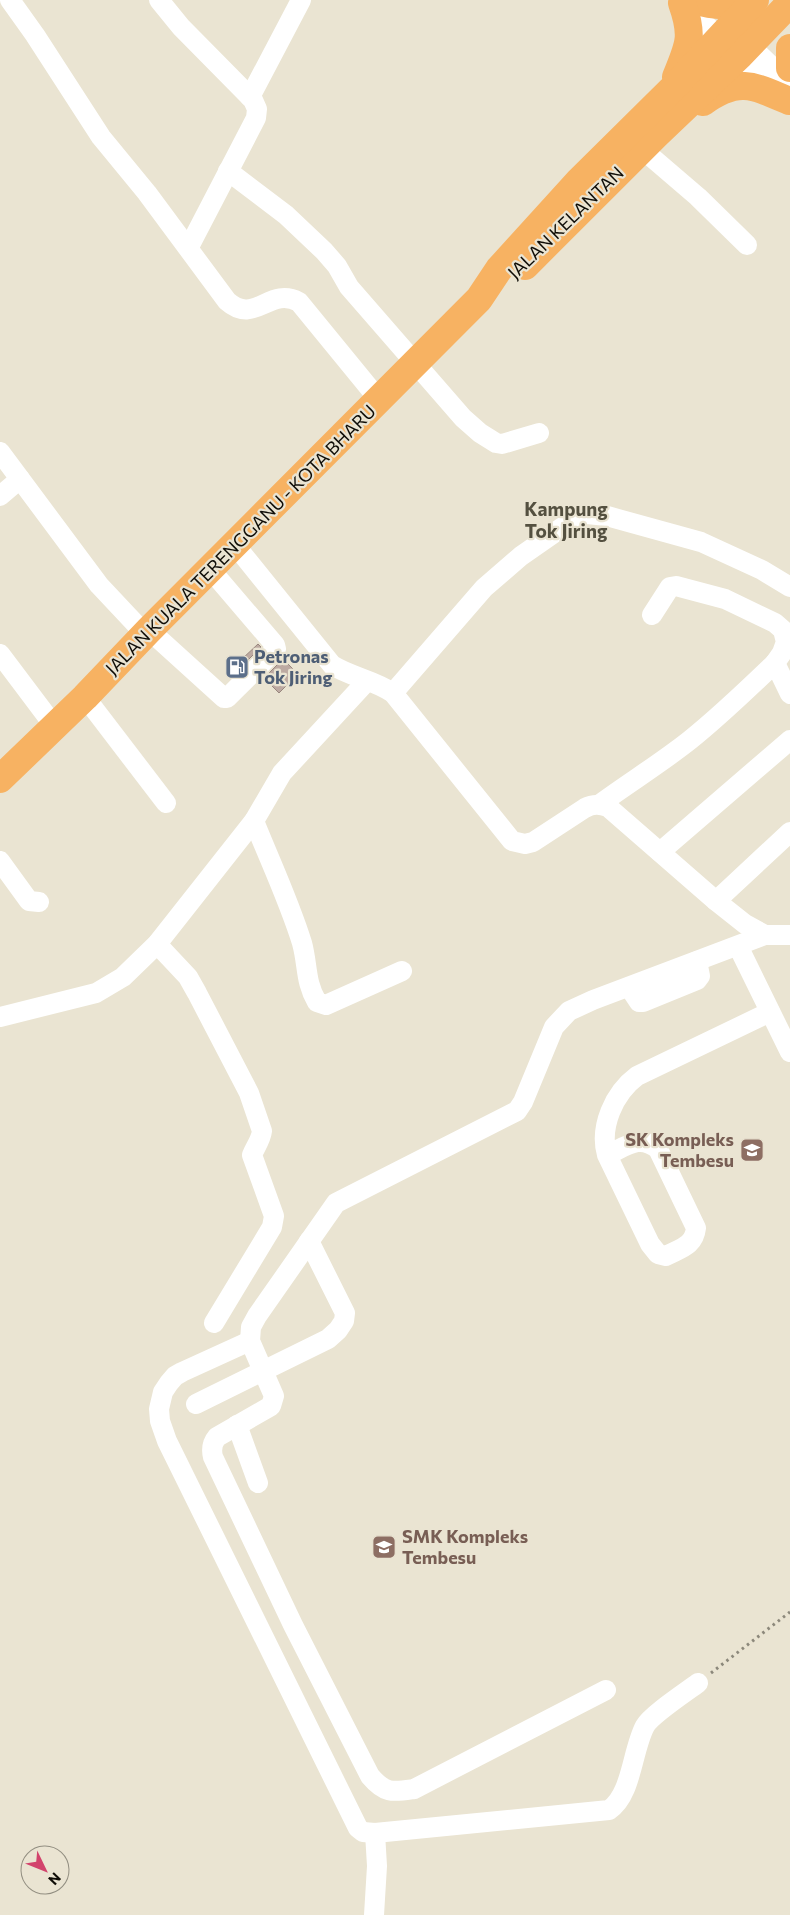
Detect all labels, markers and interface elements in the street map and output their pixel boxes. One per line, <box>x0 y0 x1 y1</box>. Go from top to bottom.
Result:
street label: JALAN KELANTAN <box>503 161 628 283</box>
street label: JALAN KUALA TERENGGANU - KOTA BHARU <box>101 400 380 679</box>
district label: Kampung Tok Jiring <box>524 497 608 542</box>
place label: Petronas Tok Jiring <box>254 645 332 688</box>
fuel station icon: Petronas Tok Jiring <box>224 654 250 680</box>
place label: SK Kompleks Tembesu <box>625 1128 734 1171</box>
school or university icon: SK Kompleks Tembesu <box>739 1137 765 1163</box>
place label: SMK Kompleks Tembesu <box>402 1525 528 1568</box>
school or university icon: SMK Kompleks Tembesu <box>371 1534 397 1560</box>
north arrow <box>20 1845 70 1895</box>
text: N <box>45 1870 65 1889</box>

